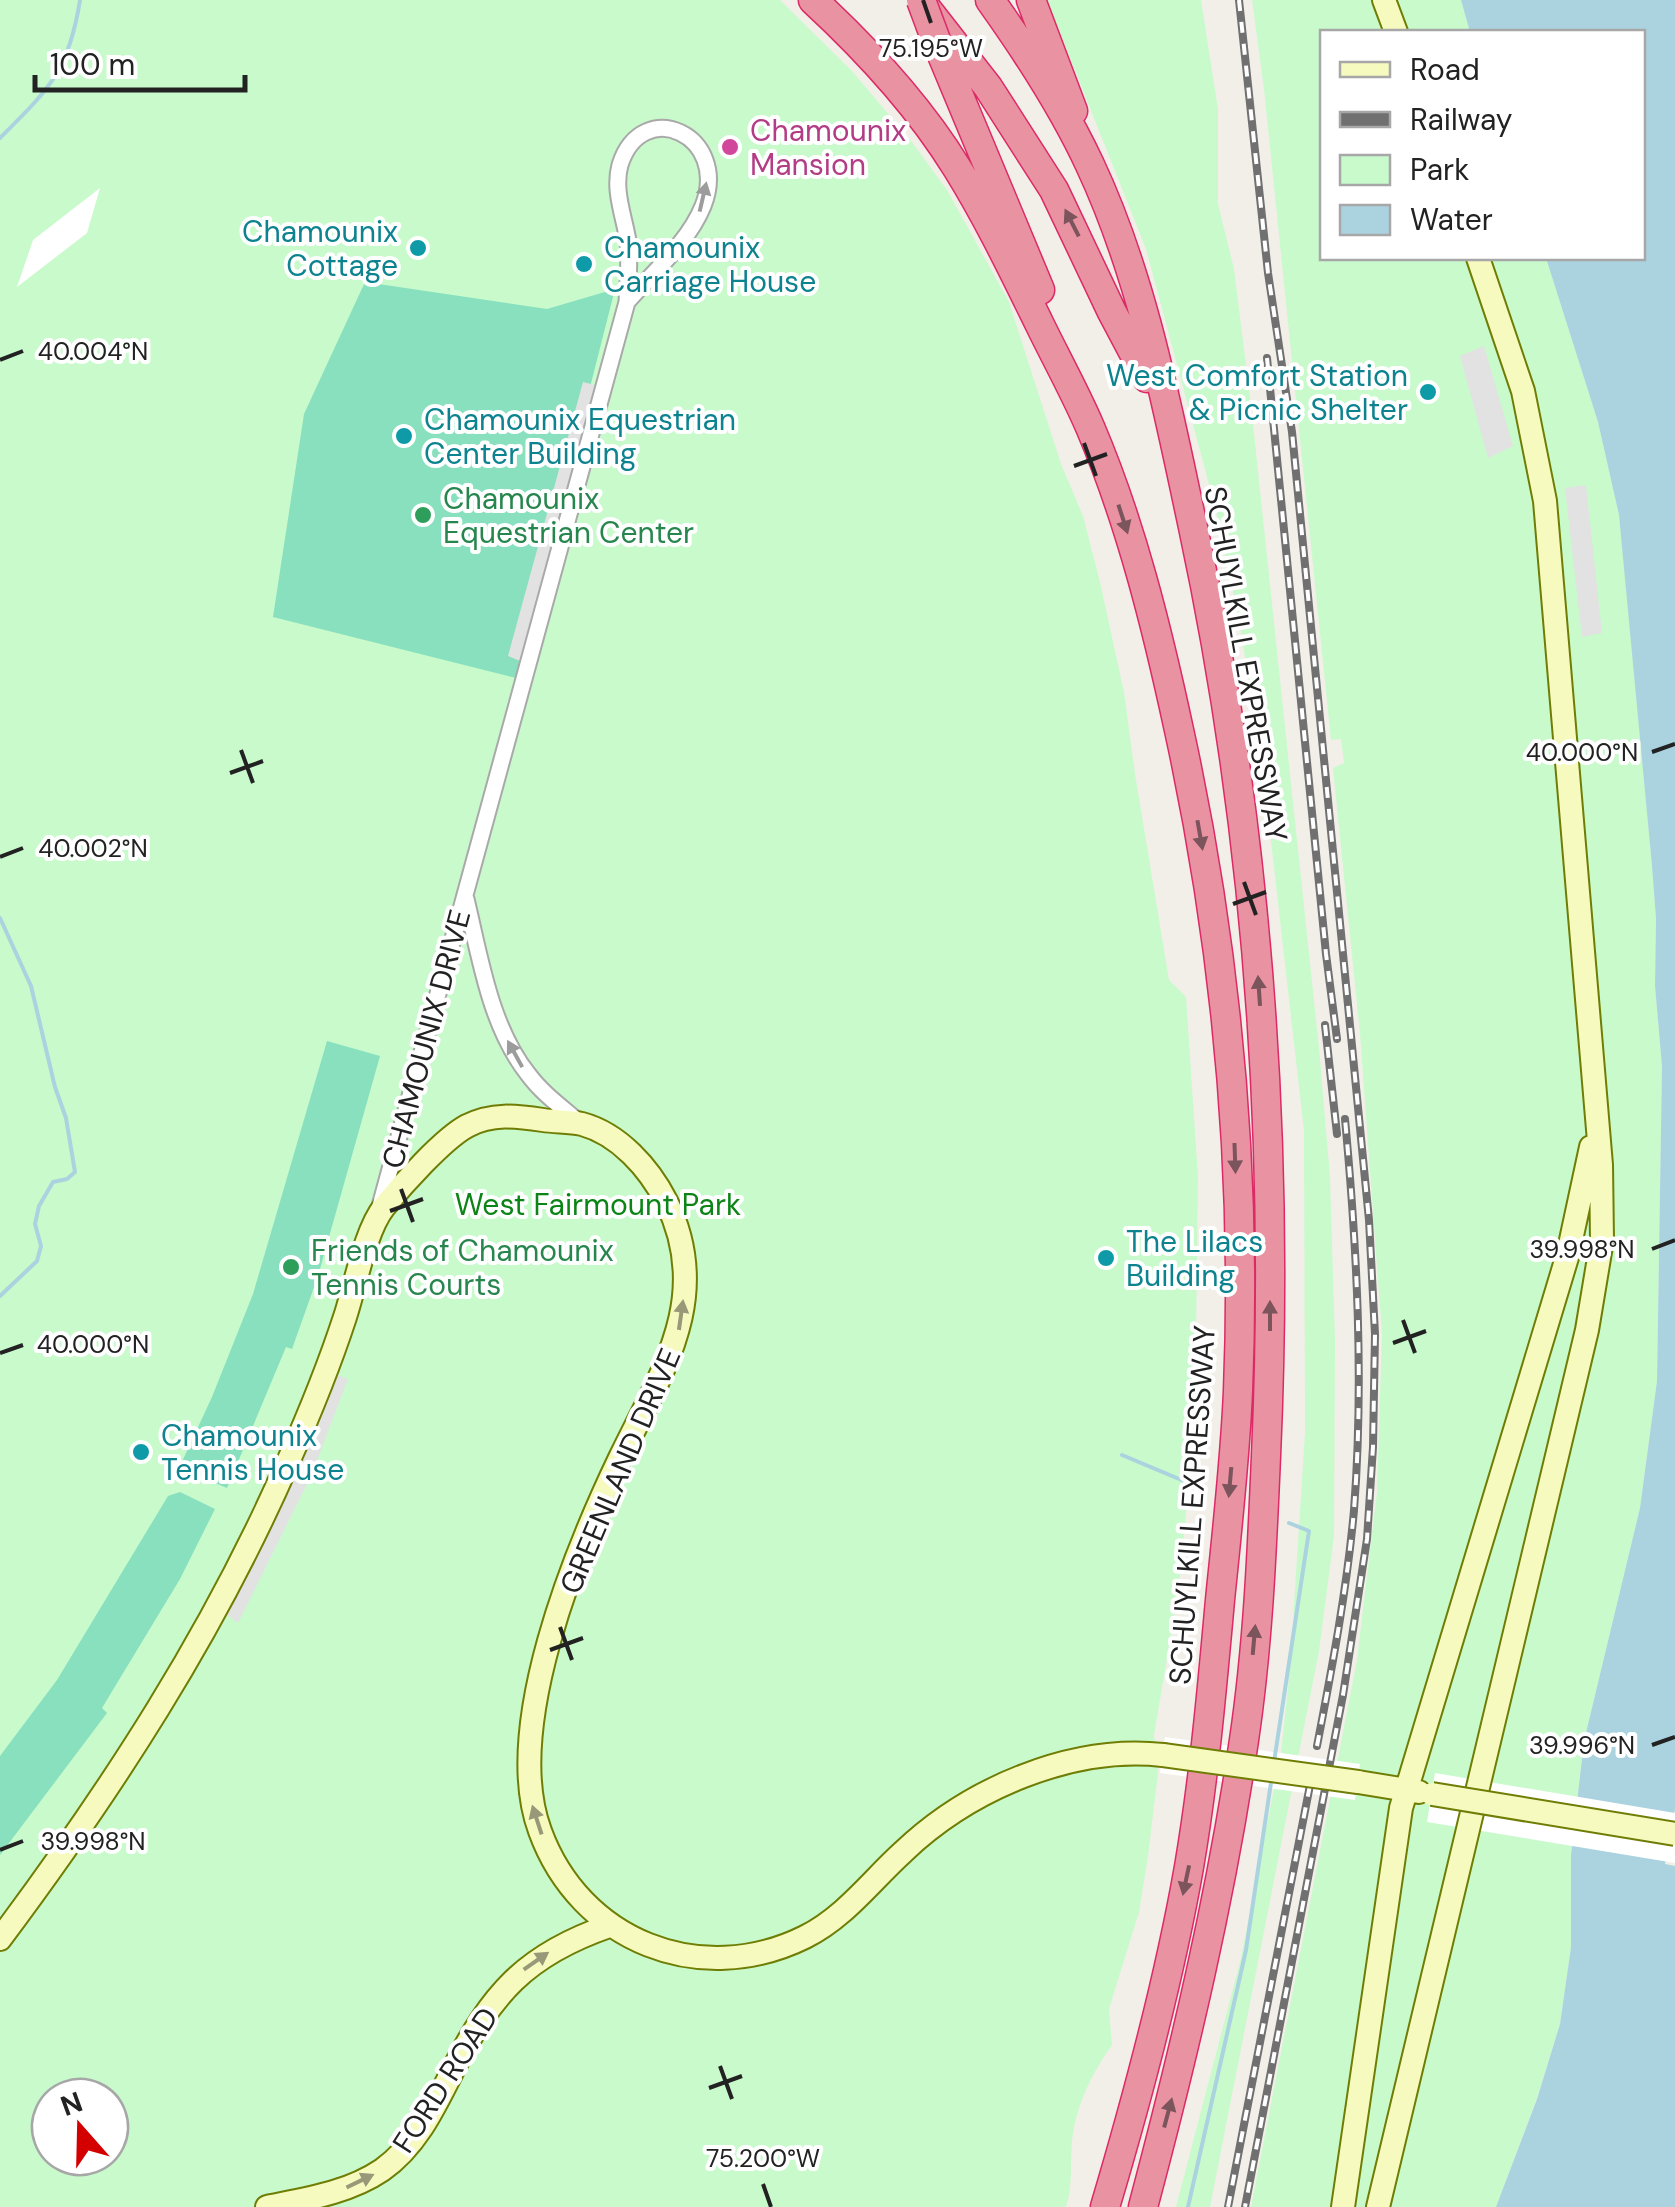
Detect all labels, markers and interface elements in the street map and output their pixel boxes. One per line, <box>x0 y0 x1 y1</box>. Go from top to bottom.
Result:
scale bar <box>35 30 245 92</box>
legend <box>1320 30 1645 260</box>
text: 75.195°W <box>879 32 983 65</box>
text: 100 m <box>50 45 135 84</box>
text: Road <box>1410 50 1480 89</box>
text: Railway <box>1410 100 1513 139</box>
place label: Chamounix Mansion <box>750 111 906 184</box>
marker: Chamounix Mansion <box>719 136 741 158</box>
text: Park <box>1410 150 1469 189</box>
one-way arrow <box>696 181 711 212</box>
text: Water <box>1410 200 1493 239</box>
one-way arrow <box>1063 209 1080 238</box>
place label: Chamounix Cottage <box>242 212 398 285</box>
place label: Chamounix Carriage House <box>604 228 816 301</box>
marker: Chamounix Cottage <box>407 237 429 259</box>
marker: Chamounix Carriage House <box>573 253 595 275</box>
text: 40.004°N <box>38 335 148 368</box>
place label: West Comfort Station & Picnic Shelter <box>1106 356 1408 429</box>
marker: West Comfort Station & Picnic Shelter <box>1417 381 1439 403</box>
place label: Chamounix Equestrian Center Building <box>424 400 736 473</box>
marker: Chamounix Equestrian Center Building <box>393 425 415 447</box>
place label: Chamounix Equestrian Center <box>443 479 694 552</box>
street label: SCHUYLKILL EXPRESSWAY <box>1196 483 1296 845</box>
marker: Chamounix Equestrian Center <box>412 504 434 526</box>
one-way arrow <box>1116 505 1131 535</box>
text: 40.000°N <box>1526 736 1638 769</box>
one-way arrow <box>1193 820 1208 851</box>
text: 40.002°N <box>38 832 148 865</box>
street label: CHAMOUNIX DRIVE <box>373 905 479 1173</box>
one-way arrow <box>1250 975 1266 1007</box>
one-way arrow <box>507 1040 524 1069</box>
one-way arrow <box>1228 1142 1244 1174</box>
park label: West Fairmount Park <box>455 1185 741 1224</box>
place label: The Lilacs Building <box>1126 1222 1263 1295</box>
place label: Friends of Chamounix Tennis Courts <box>311 1231 614 1304</box>
text: 39.998°N <box>1529 1233 1635 1266</box>
marker: The Lilacs Building <box>1095 1247 1117 1269</box>
marker: Friends of Chamounix Tennis Courts <box>280 1256 302 1278</box>
one-way arrow <box>674 1299 690 1331</box>
one-way arrow <box>1262 1299 1278 1331</box>
street label: SCHUYLKILL EXPRESSWAY <box>1160 1324 1224 1686</box>
text: 40.000°N <box>37 1328 149 1361</box>
street label: GREENLAND DRIVE <box>551 1342 689 1600</box>
place label: Chamounix Tennis House <box>161 1416 344 1489</box>
marker: Chamounix Tennis House <box>130 1441 152 1463</box>
one-way arrow <box>1222 1467 1238 1499</box>
one-way arrow <box>1246 1624 1262 1656</box>
text: 39.996°N <box>1529 1729 1635 1762</box>
one-way arrow <box>528 1805 543 1835</box>
text: 39.998°N <box>40 1825 146 1858</box>
one-way arrow <box>1177 1865 1193 1896</box>
one-way arrow <box>523 1952 549 1971</box>
street label: FORD ROAD <box>383 2000 507 2160</box>
north arrow <box>30 2077 130 2177</box>
text: N <box>56 2083 88 2125</box>
one-way arrow <box>1161 2097 1177 2128</box>
text: 75.200°W <box>706 2142 820 2175</box>
one-way arrow <box>346 2173 375 2190</box>

